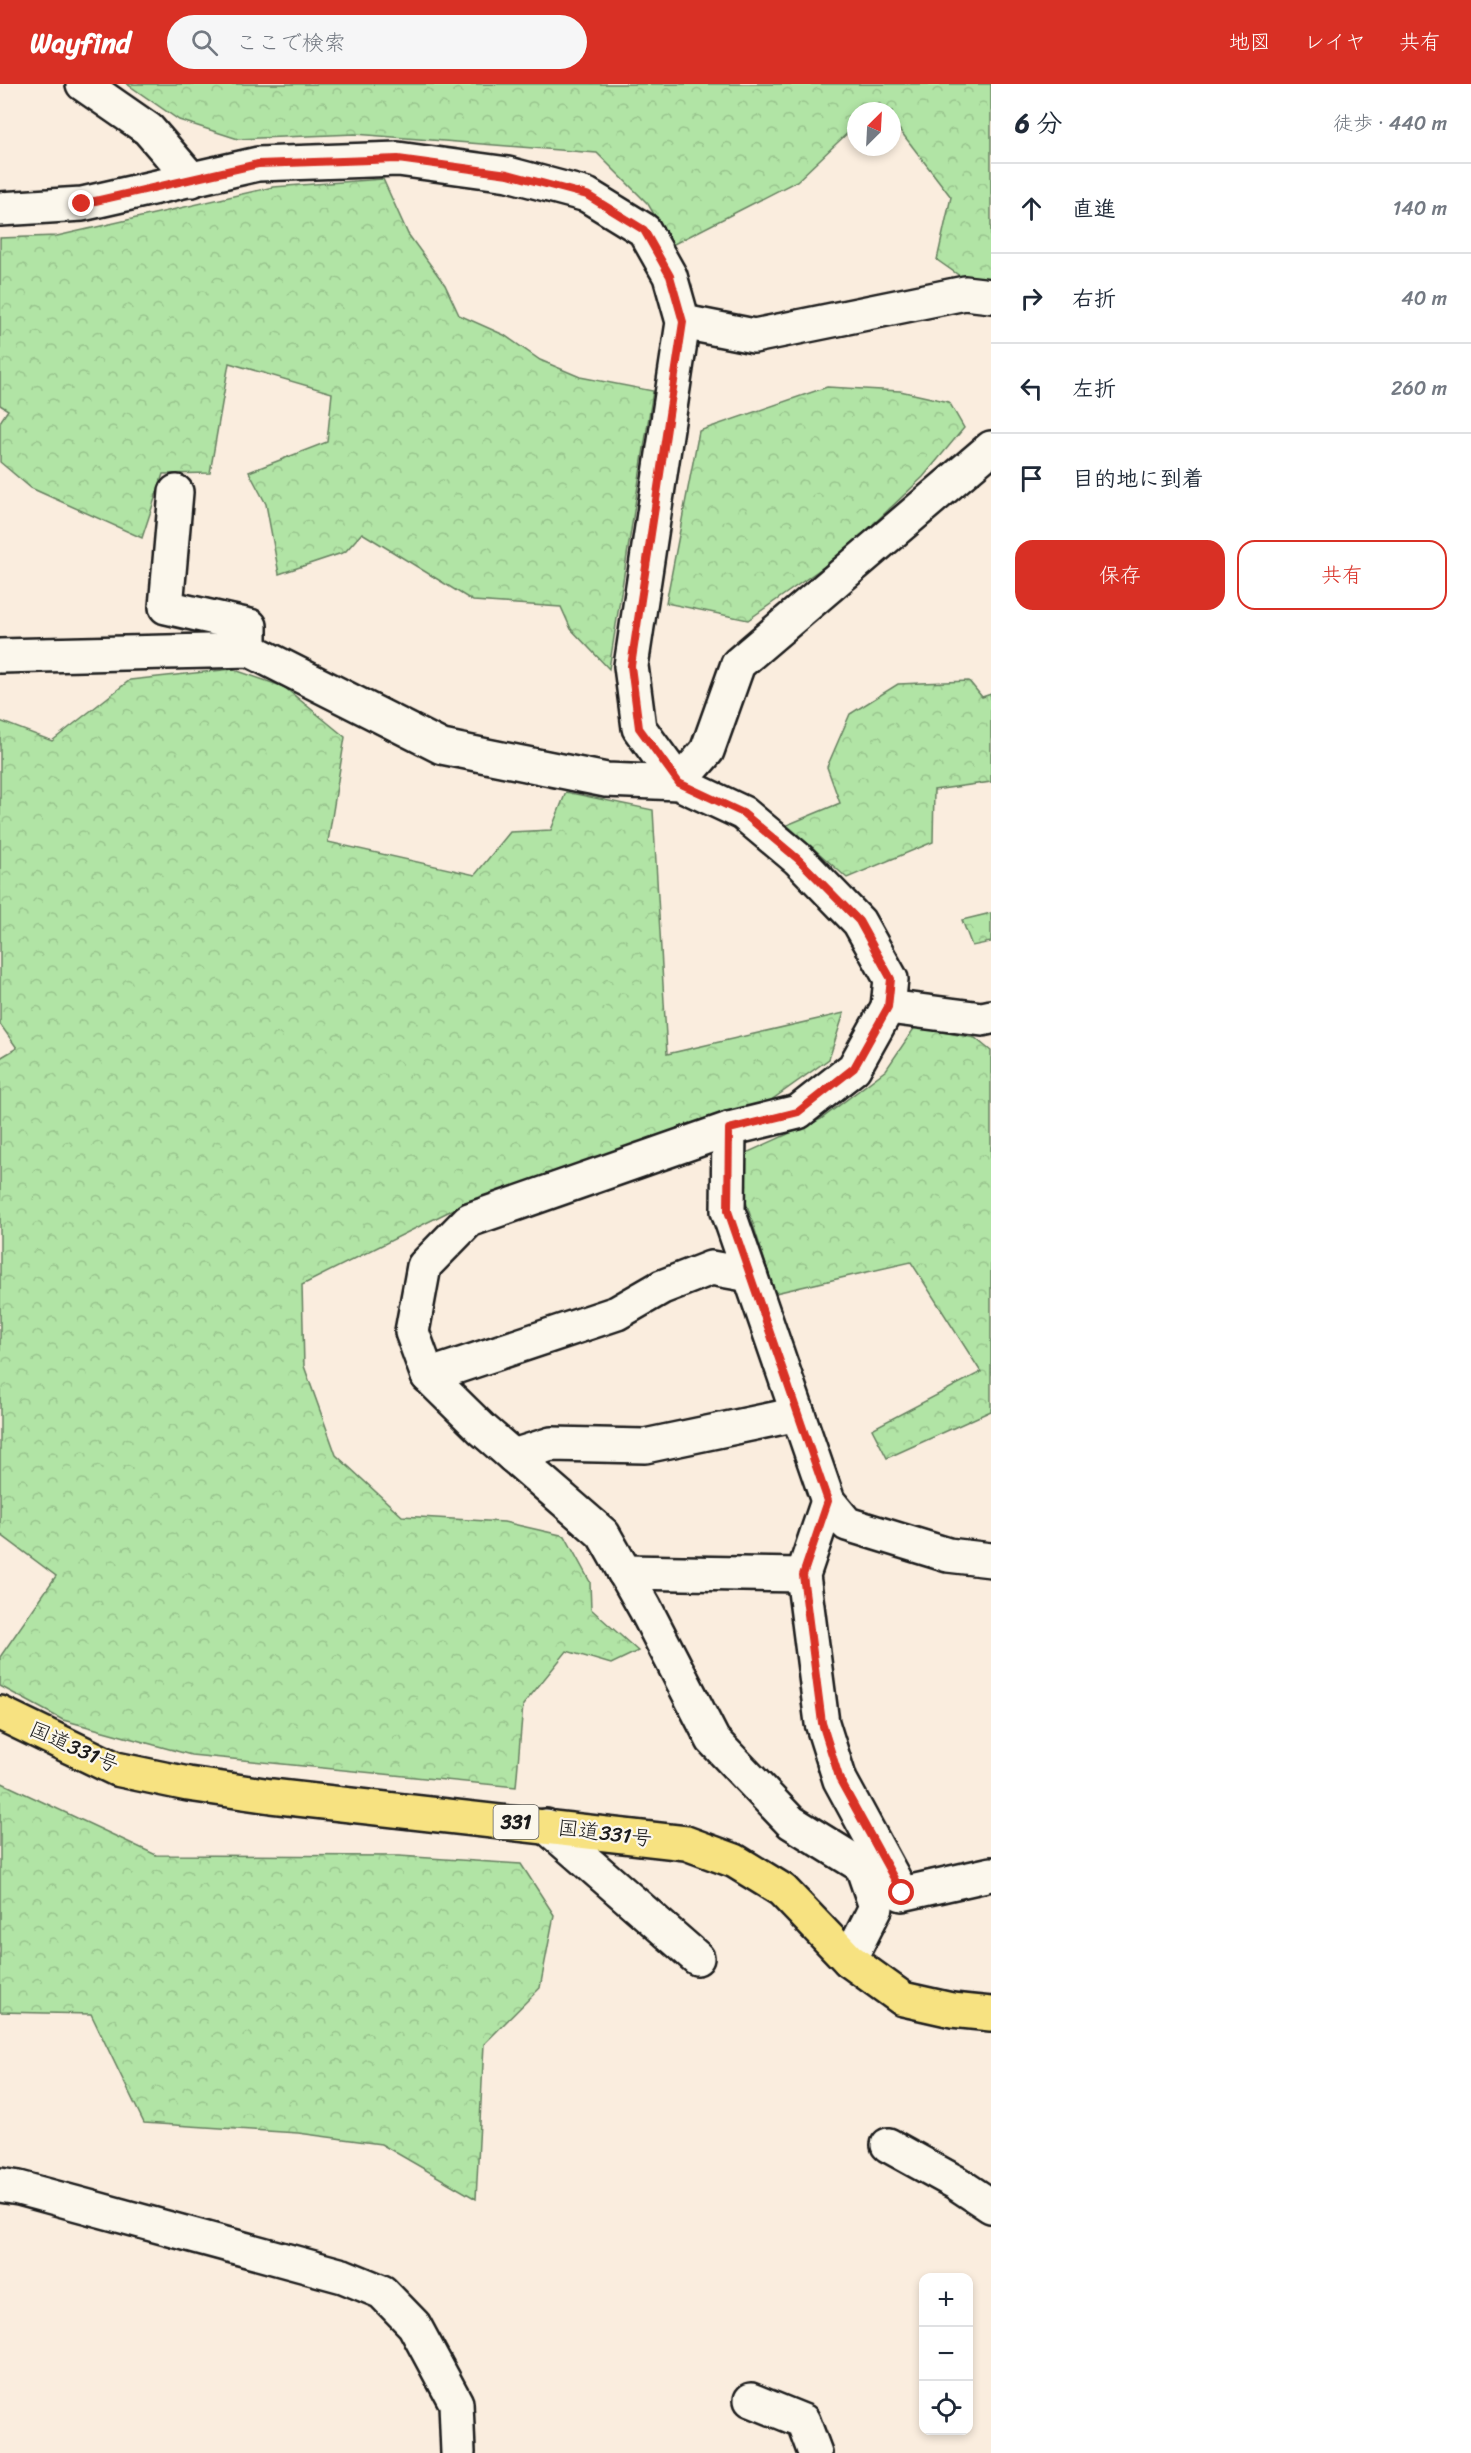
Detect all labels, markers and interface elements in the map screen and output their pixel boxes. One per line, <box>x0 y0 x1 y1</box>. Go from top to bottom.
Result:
search box <box>167 15 587 69</box>
text: Wayfind <box>30 18 131 67</box>
text: ここで検索 <box>236 23 346 62</box>
text: 地図 <box>1229 23 1271 61</box>
text: レイヤ <box>1304 23 1366 61</box>
text: 共有 <box>1399 23 1441 61</box>
icon: search <box>188 26 221 59</box>
text: 6 分 <box>1015 100 1063 146</box>
north arrow <box>847 102 901 156</box>
text: 徒歩 · 440 m <box>1333 106 1447 141</box>
text: 直進 <box>1072 189 1116 228</box>
route end <box>68 190 94 216</box>
text: 140 m <box>1393 191 1447 226</box>
icon: ahead <box>1015 192 1048 225</box>
text: 右折 <box>1072 279 1116 318</box>
text: 40 m <box>1401 281 1447 316</box>
icon: right <box>1015 282 1048 315</box>
text: 左折 <box>1072 369 1116 408</box>
text: 260 m <box>1391 371 1447 406</box>
icon: left <box>1015 372 1048 405</box>
text: 目的地に到着 <box>1072 459 1204 498</box>
icon: arrive <box>1015 462 1048 495</box>
button: 保存 <box>1015 540 1225 610</box>
button: 共有 <box>1237 540 1447 610</box>
street label: 国道331号 <box>23 1710 125 1784</box>
road number: 331 <box>494 1805 538 1839</box>
street label: 国道331号 <box>555 1808 655 1858</box>
route start <box>888 1879 914 1905</box>
map controls <box>919 2273 973 2435</box>
button: + <box>919 2273 973 2327</box>
button: − <box>919 2327 973 2381</box>
button: locate <box>919 2381 973 2435</box>

